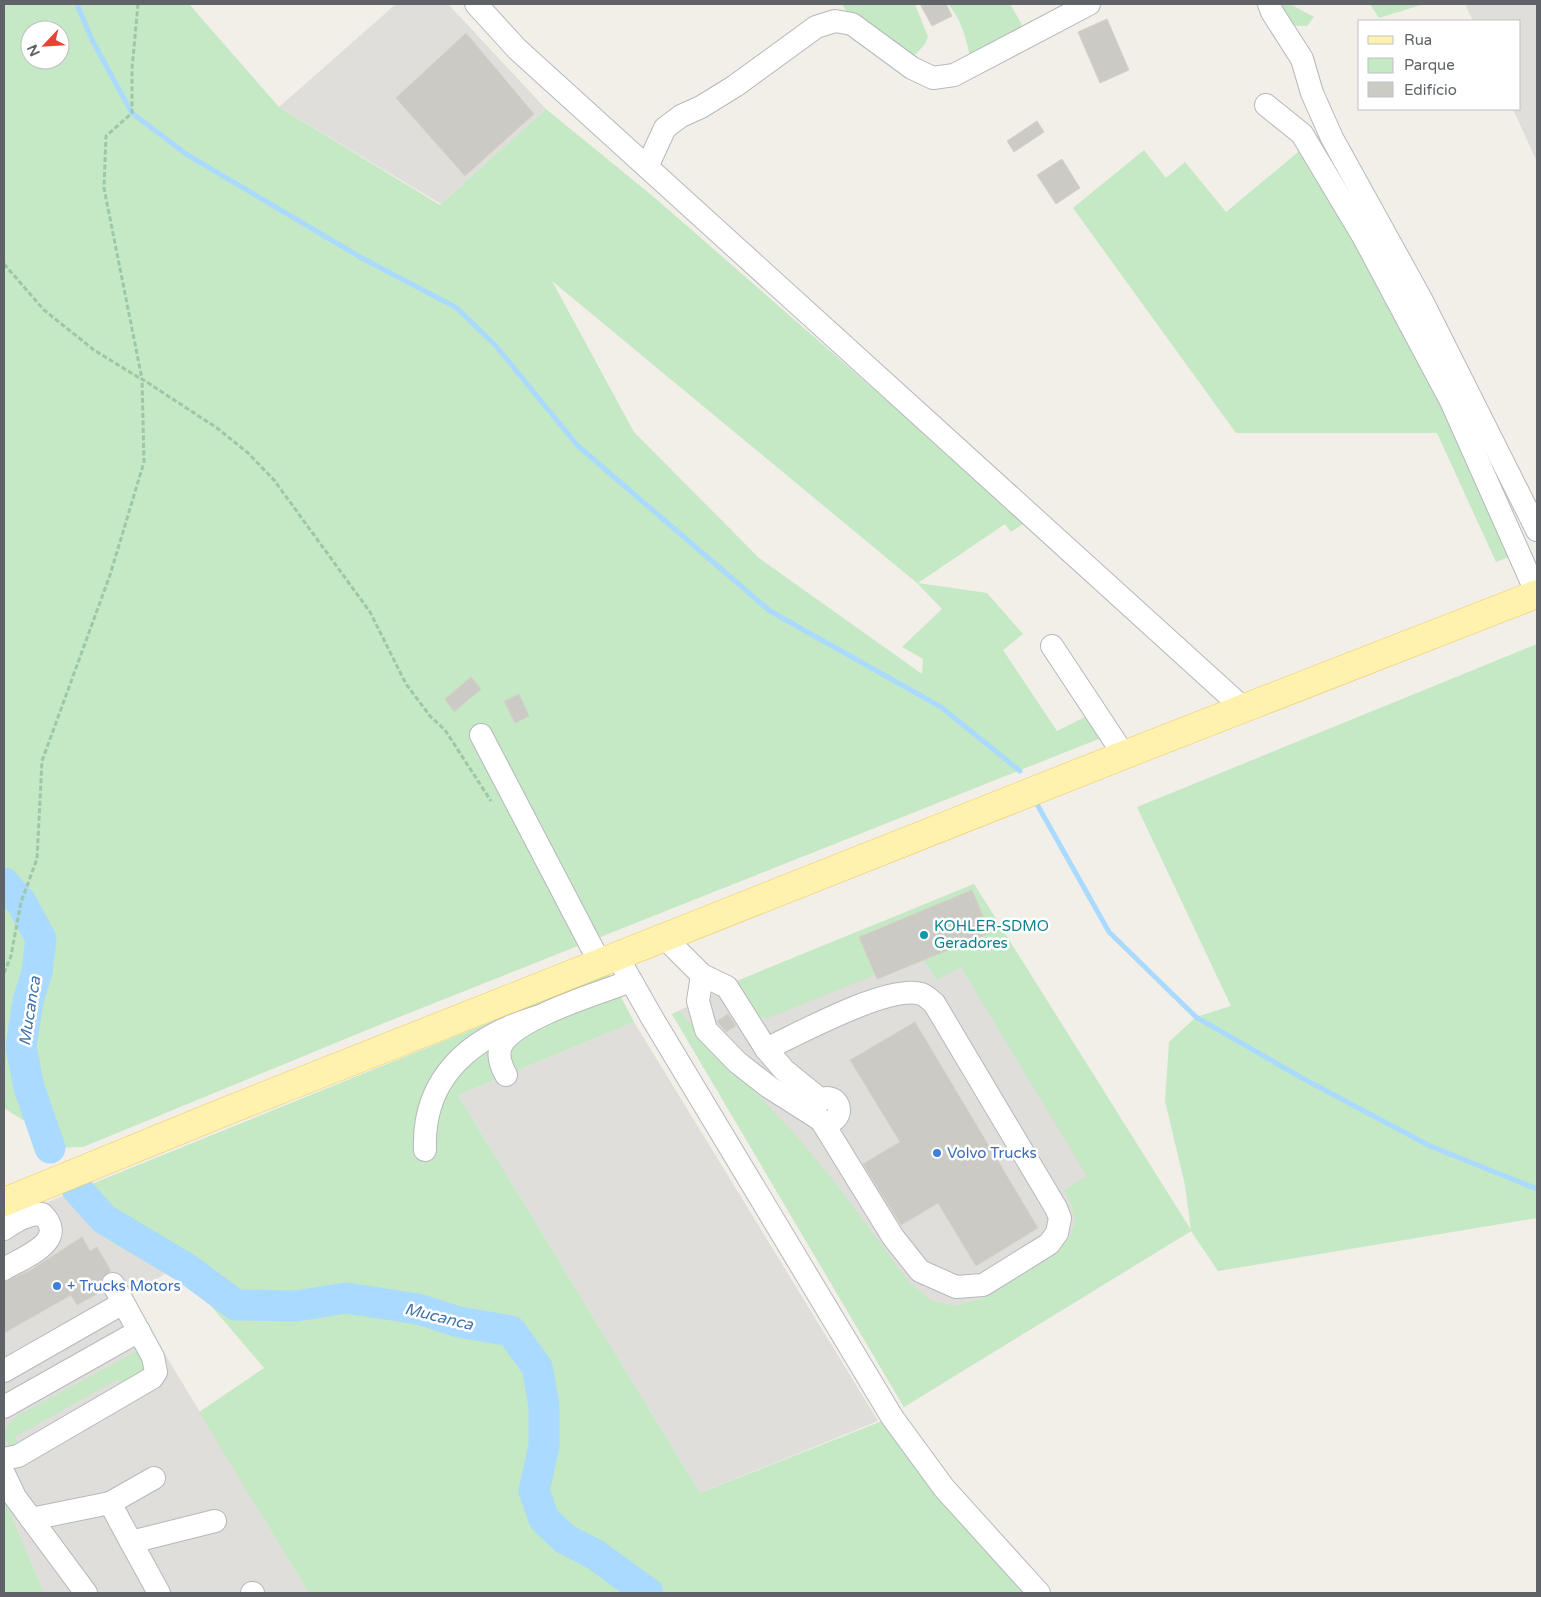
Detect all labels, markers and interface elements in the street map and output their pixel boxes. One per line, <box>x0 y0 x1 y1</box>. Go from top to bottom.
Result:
north arrow <box>20 20 70 70</box>
legend <box>1358 20 1521 110</box>
text: Rua <box>1404 31 1432 49</box>
text: N <box>24 42 44 59</box>
text: Parque <box>1404 56 1455 74</box>
text: Edifício <box>1404 81 1457 99</box>
place label: KOHLER-SDMO Geradores <box>934 917 1049 952</box>
marker: KOHLER-SDMO Geradores <box>918 929 930 941</box>
water label: Mucanca <box>15 974 45 1047</box>
place label: Volvo Trucks <box>947 1144 1037 1162</box>
marker: Volvo Trucks <box>931 1147 943 1159</box>
place label: + Trucks Motors <box>67 1277 181 1295</box>
marker: + Trucks Motors <box>51 1280 63 1292</box>
water label: Mucanca <box>402 1299 476 1335</box>

